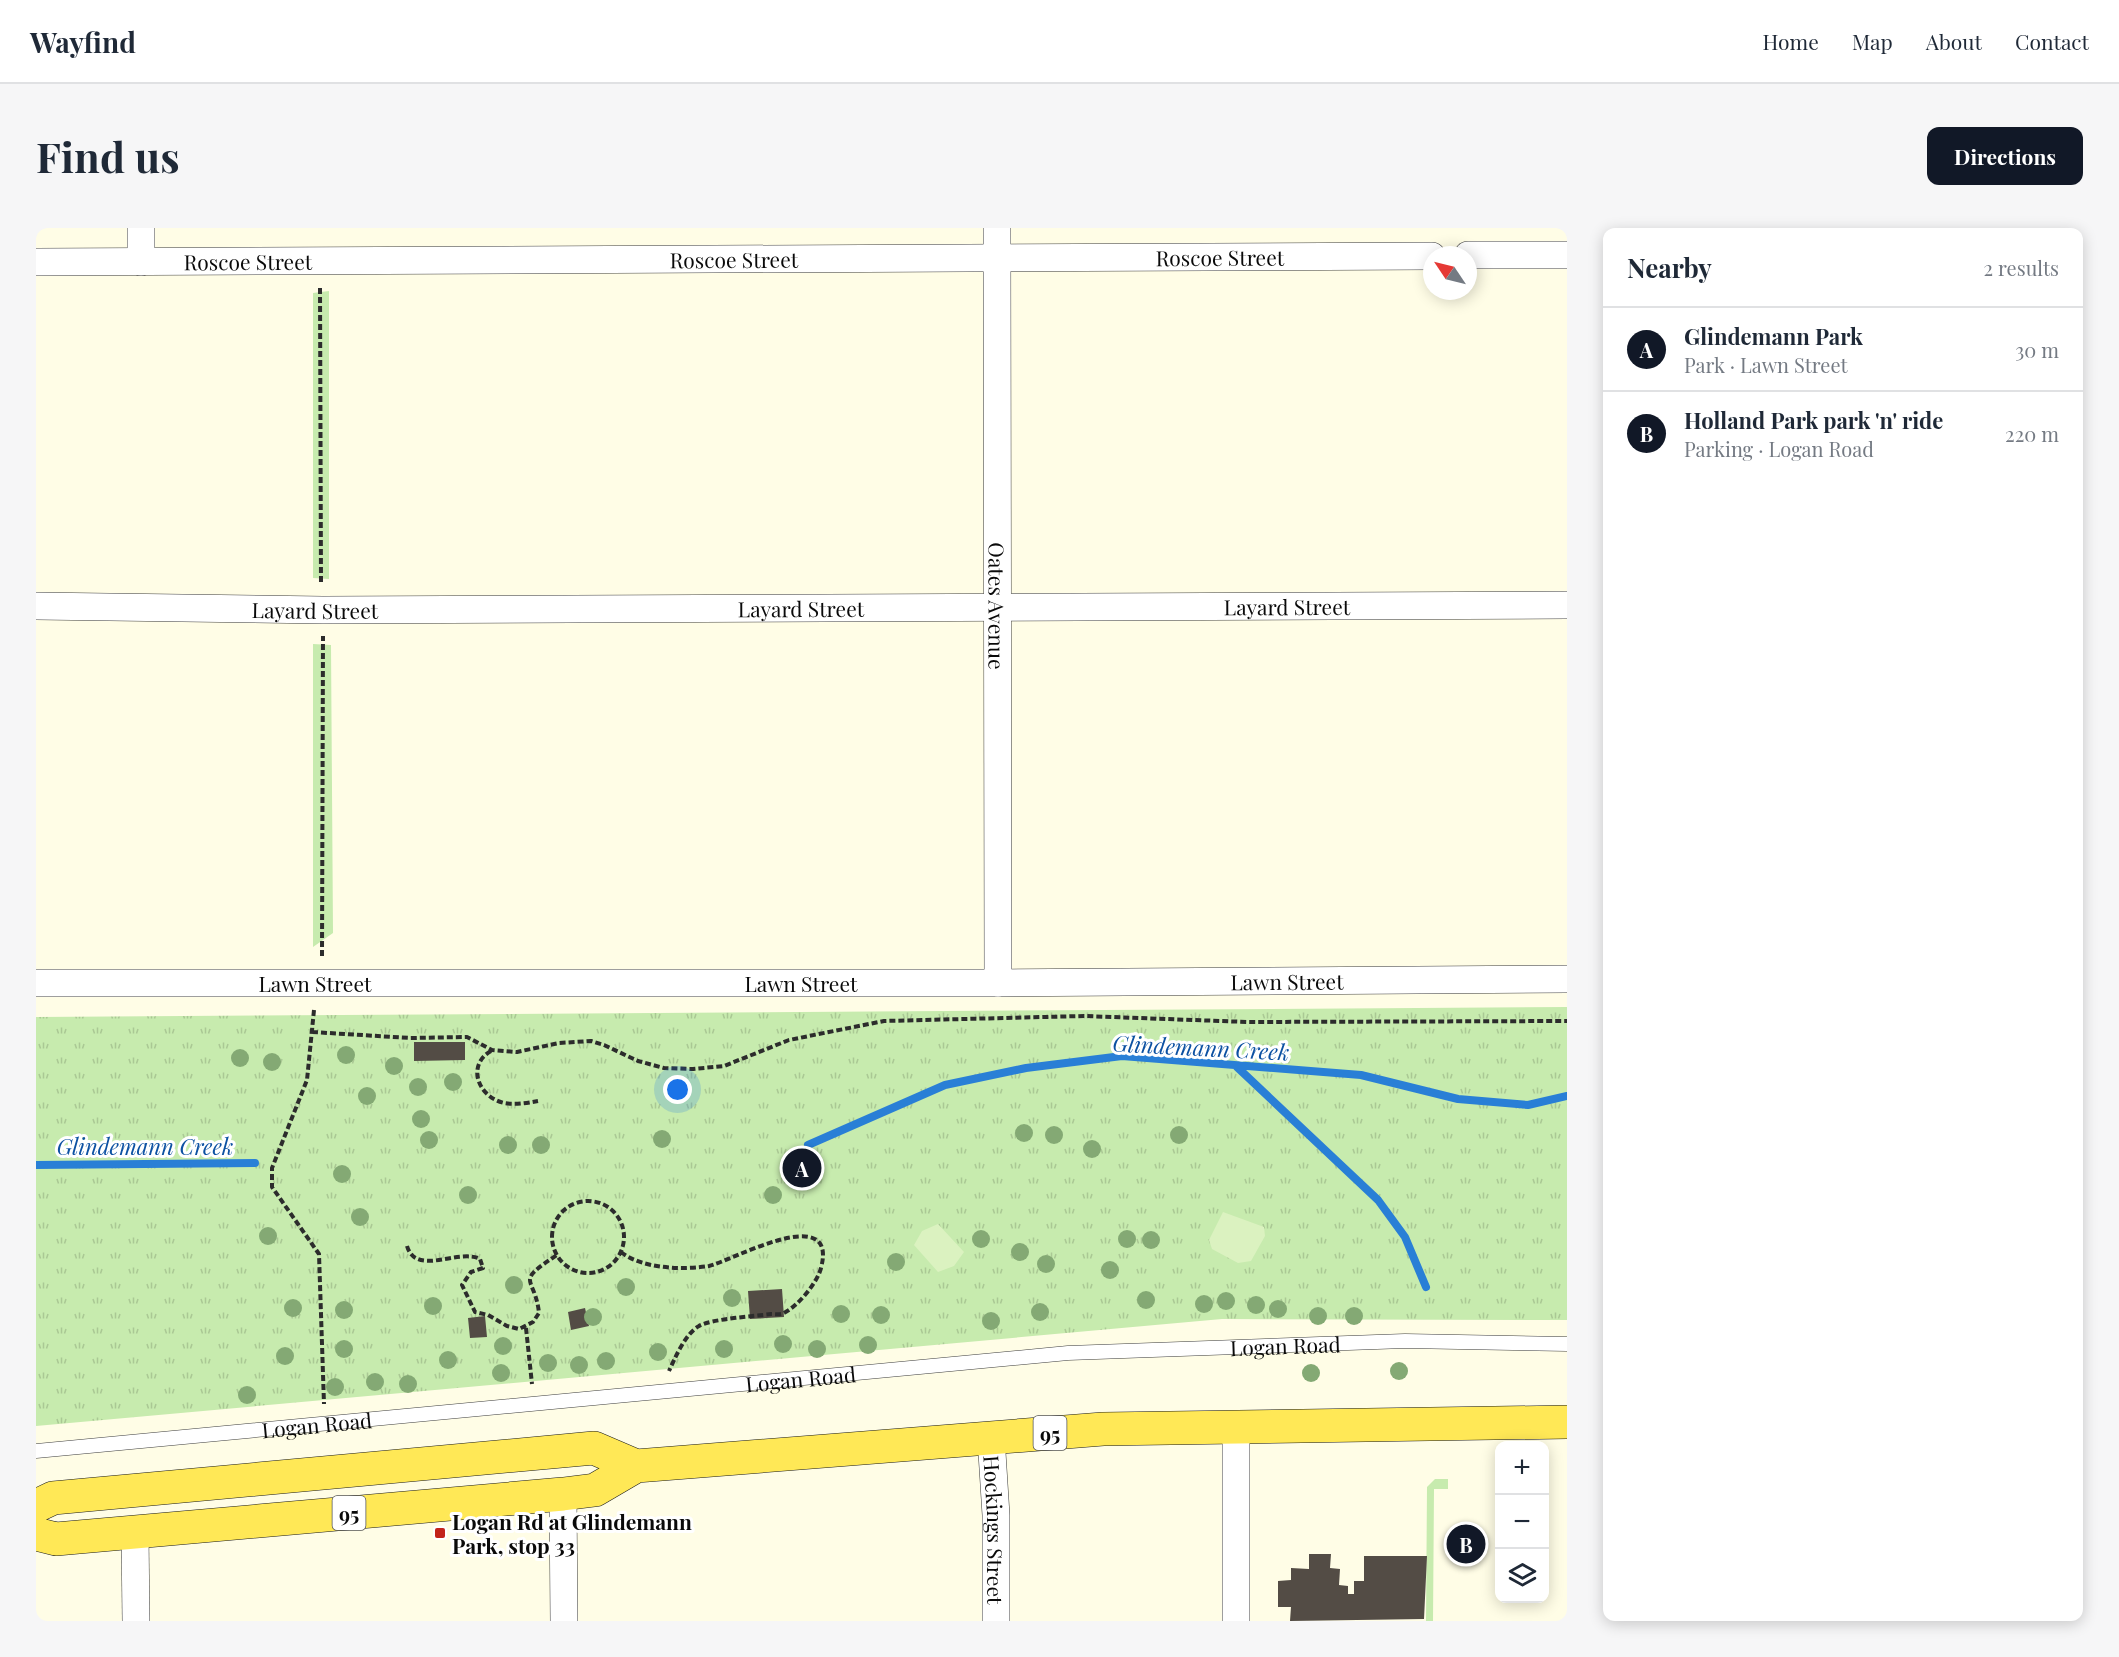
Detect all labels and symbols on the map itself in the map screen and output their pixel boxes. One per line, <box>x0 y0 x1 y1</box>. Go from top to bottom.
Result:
street label: Roscoe Street <box>1156 243 1285 271</box>
street label: Roscoe Street <box>670 245 799 273</box>
north arrow <box>1423 246 1477 300</box>
street label: Roscoe Street <box>184 247 313 275</box>
street label: Oates Avenue <box>983 542 1012 670</box>
street label: Layard Street <box>1224 592 1351 620</box>
street label: Layard Street <box>738 594 865 622</box>
street label: Layard Street <box>252 595 379 624</box>
street label: Lawn Street <box>1230 967 1344 995</box>
street label: Lawn Street <box>258 969 372 997</box>
street label: Lawn Street <box>744 969 858 997</box>
water label: Glindemann Creek <box>1112 1027 1290 1067</box>
your location <box>663 1075 692 1104</box>
water label: Glindemann Creek <box>57 1131 233 1161</box>
pin: A <box>782 1146 822 1190</box>
street label: Logan Road <box>1229 1329 1341 1361</box>
street label: Logan Road <box>744 1359 857 1398</box>
street label: Logan Road <box>260 1405 373 1444</box>
road number: 95 <box>1034 1416 1066 1450</box>
street label: Hockings Street <box>978 1454 1010 1605</box>
road number: 95 <box>332 1496 366 1530</box>
place label: Logan Rd at Glindemann Park, stop 33 <box>452 1507 692 1559</box>
pin: B <box>1446 1522 1486 1566</box>
marker: Logan Rd at Glindemann Park, stop 33 <box>433 1526 447 1540</box>

